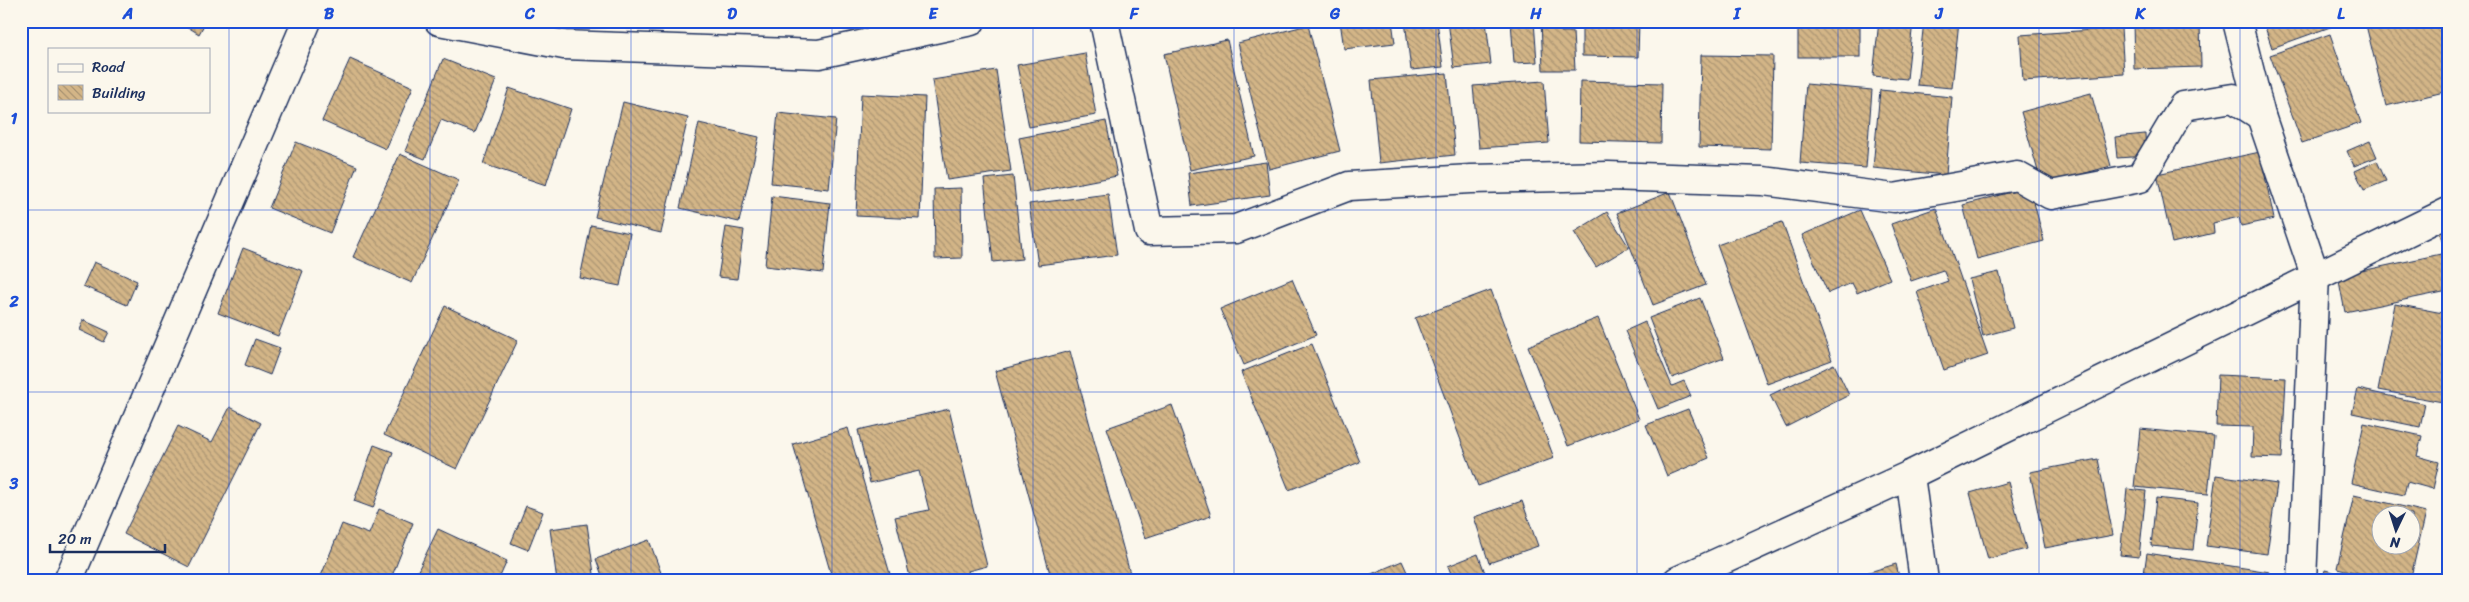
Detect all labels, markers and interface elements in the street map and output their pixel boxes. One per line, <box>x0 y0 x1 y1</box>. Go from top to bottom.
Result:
text: A <box>122 0 133 28</box>
text: B <box>324 0 335 28</box>
text: C <box>524 0 536 28</box>
text: D <box>727 0 737 28</box>
text: E <box>929 0 939 28</box>
text: F <box>1129 0 1140 28</box>
text: G <box>1329 0 1341 28</box>
text: H <box>1529 0 1542 28</box>
text: I <box>1733 0 1742 28</box>
text: J <box>1934 0 1944 28</box>
text: K <box>2134 0 2146 28</box>
text: L <box>2337 0 2345 28</box>
legend <box>48 48 210 112</box>
text: Road <box>92 54 125 80</box>
text: Building <box>92 80 146 106</box>
text: 1 <box>11 104 18 133</box>
text: 2 <box>8 287 19 316</box>
text: 3 <box>9 469 19 498</box>
north arrow <box>2372 504 2422 554</box>
scale bar <box>50 522 165 554</box>
text: 20 m <box>58 526 92 552</box>
text: N <box>2389 530 2402 555</box>

